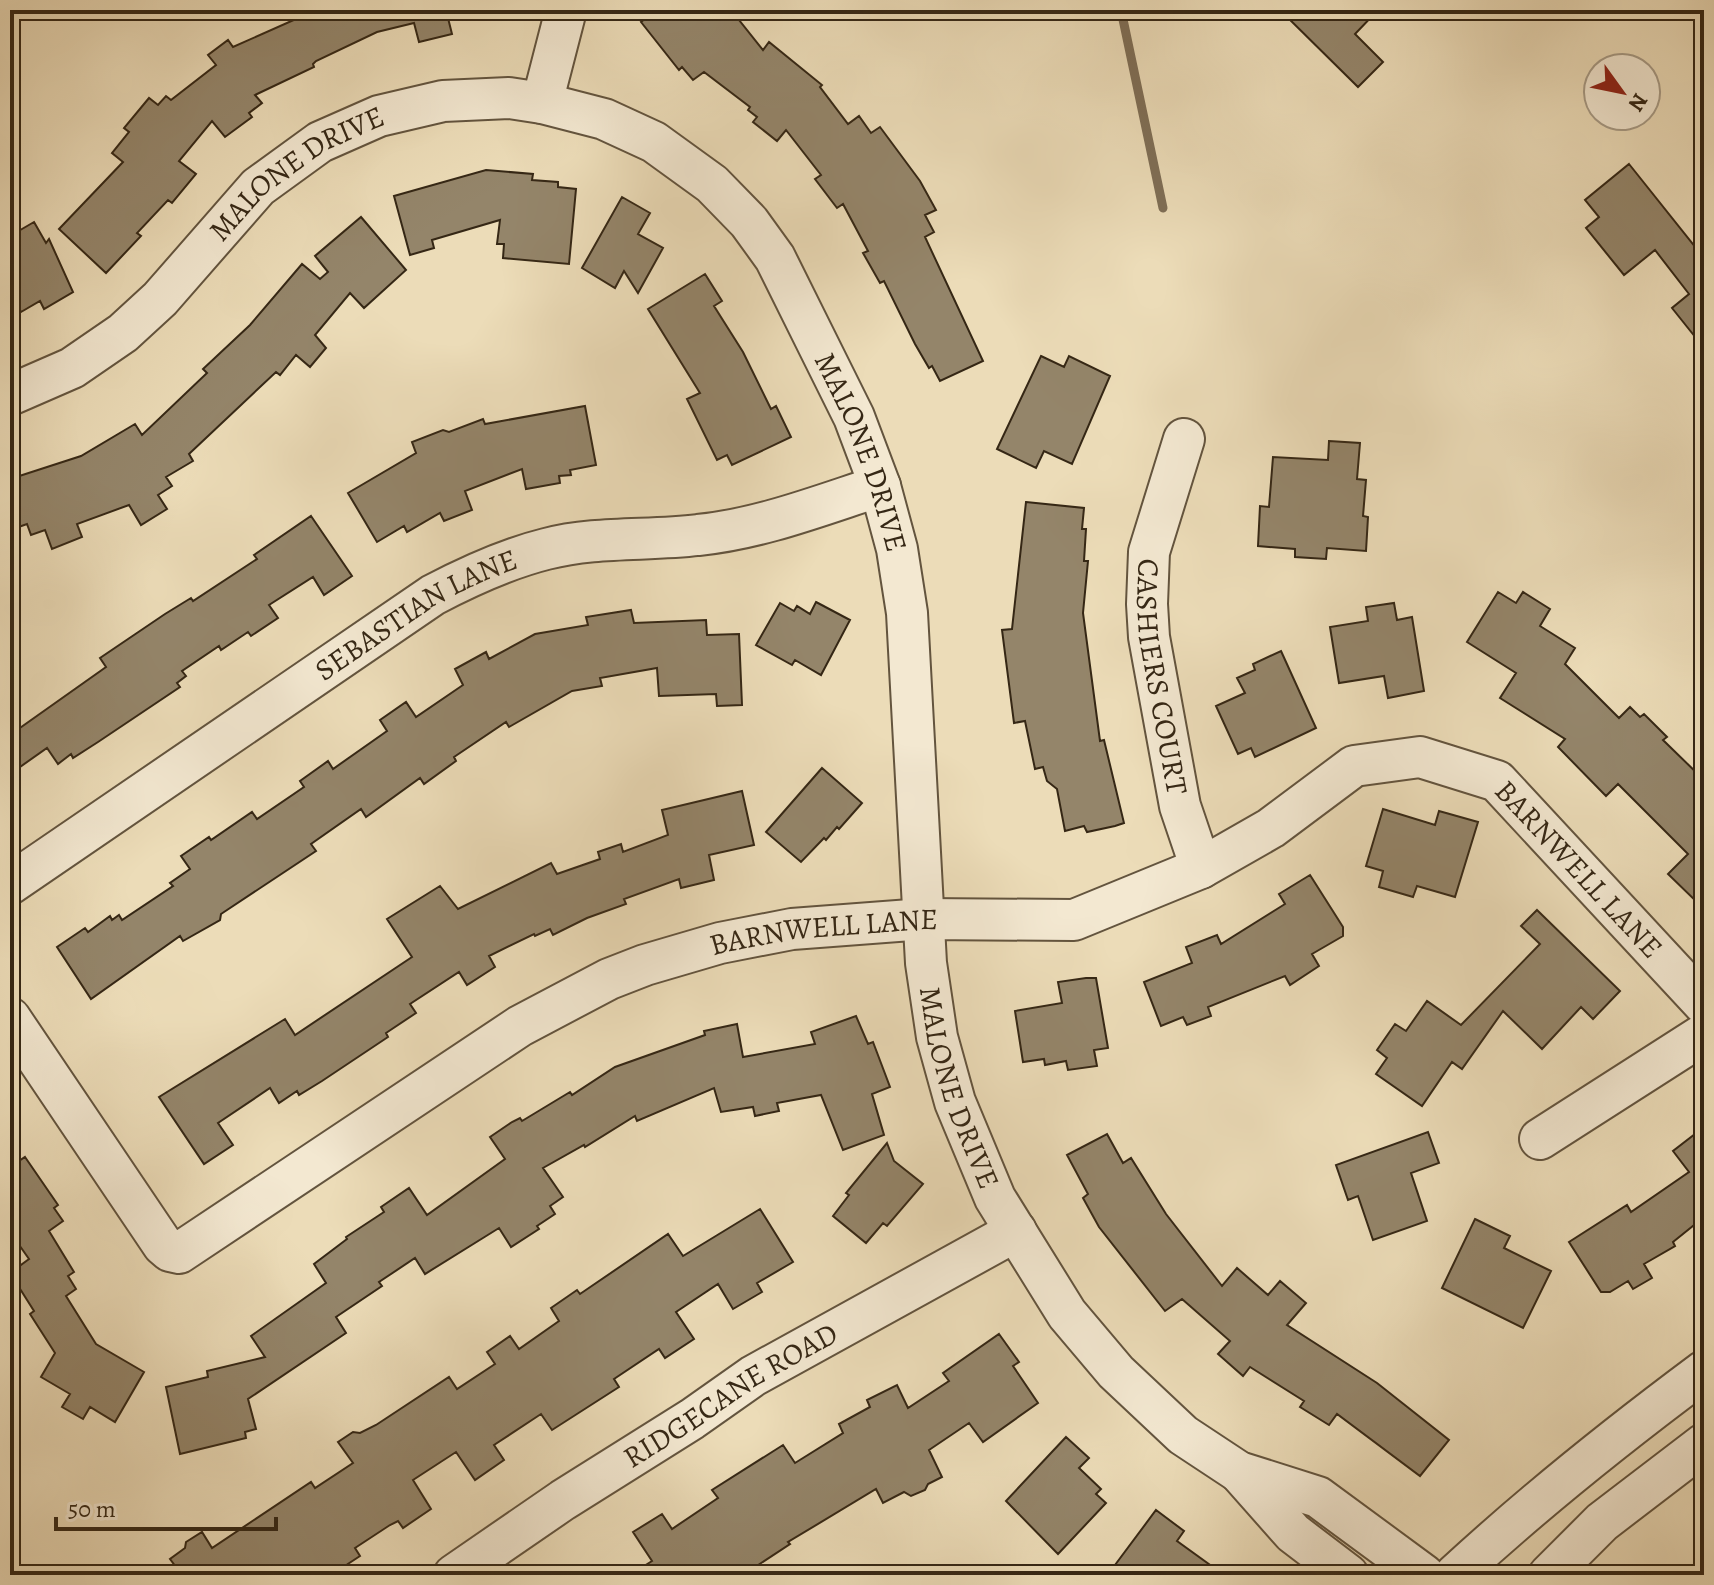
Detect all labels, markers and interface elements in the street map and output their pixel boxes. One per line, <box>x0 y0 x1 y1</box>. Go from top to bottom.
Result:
north arrow <box>1582 52 1662 132</box>
text: N <box>1621 87 1655 117</box>
street label: MALONE DRIVE <box>200 96 390 250</box>
street label: MALONE DRIVE <box>805 346 917 556</box>
street label: SEBASTIAN LANE <box>307 539 522 690</box>
street label: CASHIERS COURT <box>1127 558 1198 798</box>
street label: BARNWELL LANE <box>1486 771 1672 967</box>
street label: BARNWELL LANE <box>705 899 938 965</box>
street label: MALONE DRIVE <box>910 984 1009 1195</box>
street label: RIDGECANE ROAD <box>616 1313 845 1477</box>
scale bar <box>56 1481 276 1531</box>
text: 50 m <box>68 1493 116 1525</box>

